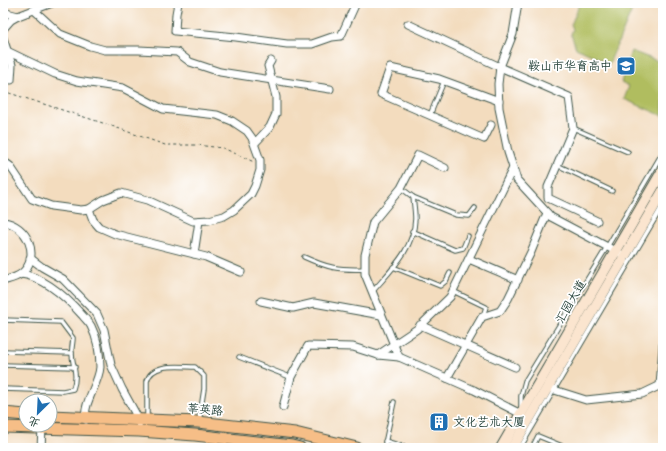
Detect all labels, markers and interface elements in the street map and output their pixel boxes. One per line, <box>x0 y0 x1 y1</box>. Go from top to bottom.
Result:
school or university icon: 鞍山市华育高中 <box>615 55 637 77</box>
place label: 鞍山市华育高中 <box>528 57 612 76</box>
street label: 汇园大道 <box>551 276 591 328</box>
north arrow <box>18 393 58 433</box>
street label: 莘英路 <box>186 399 224 421</box>
text: 北 <box>26 411 43 432</box>
building icon: 文化艺术大厦 <box>428 411 450 433</box>
place label: 文化艺术大厦 <box>453 413 525 432</box>

